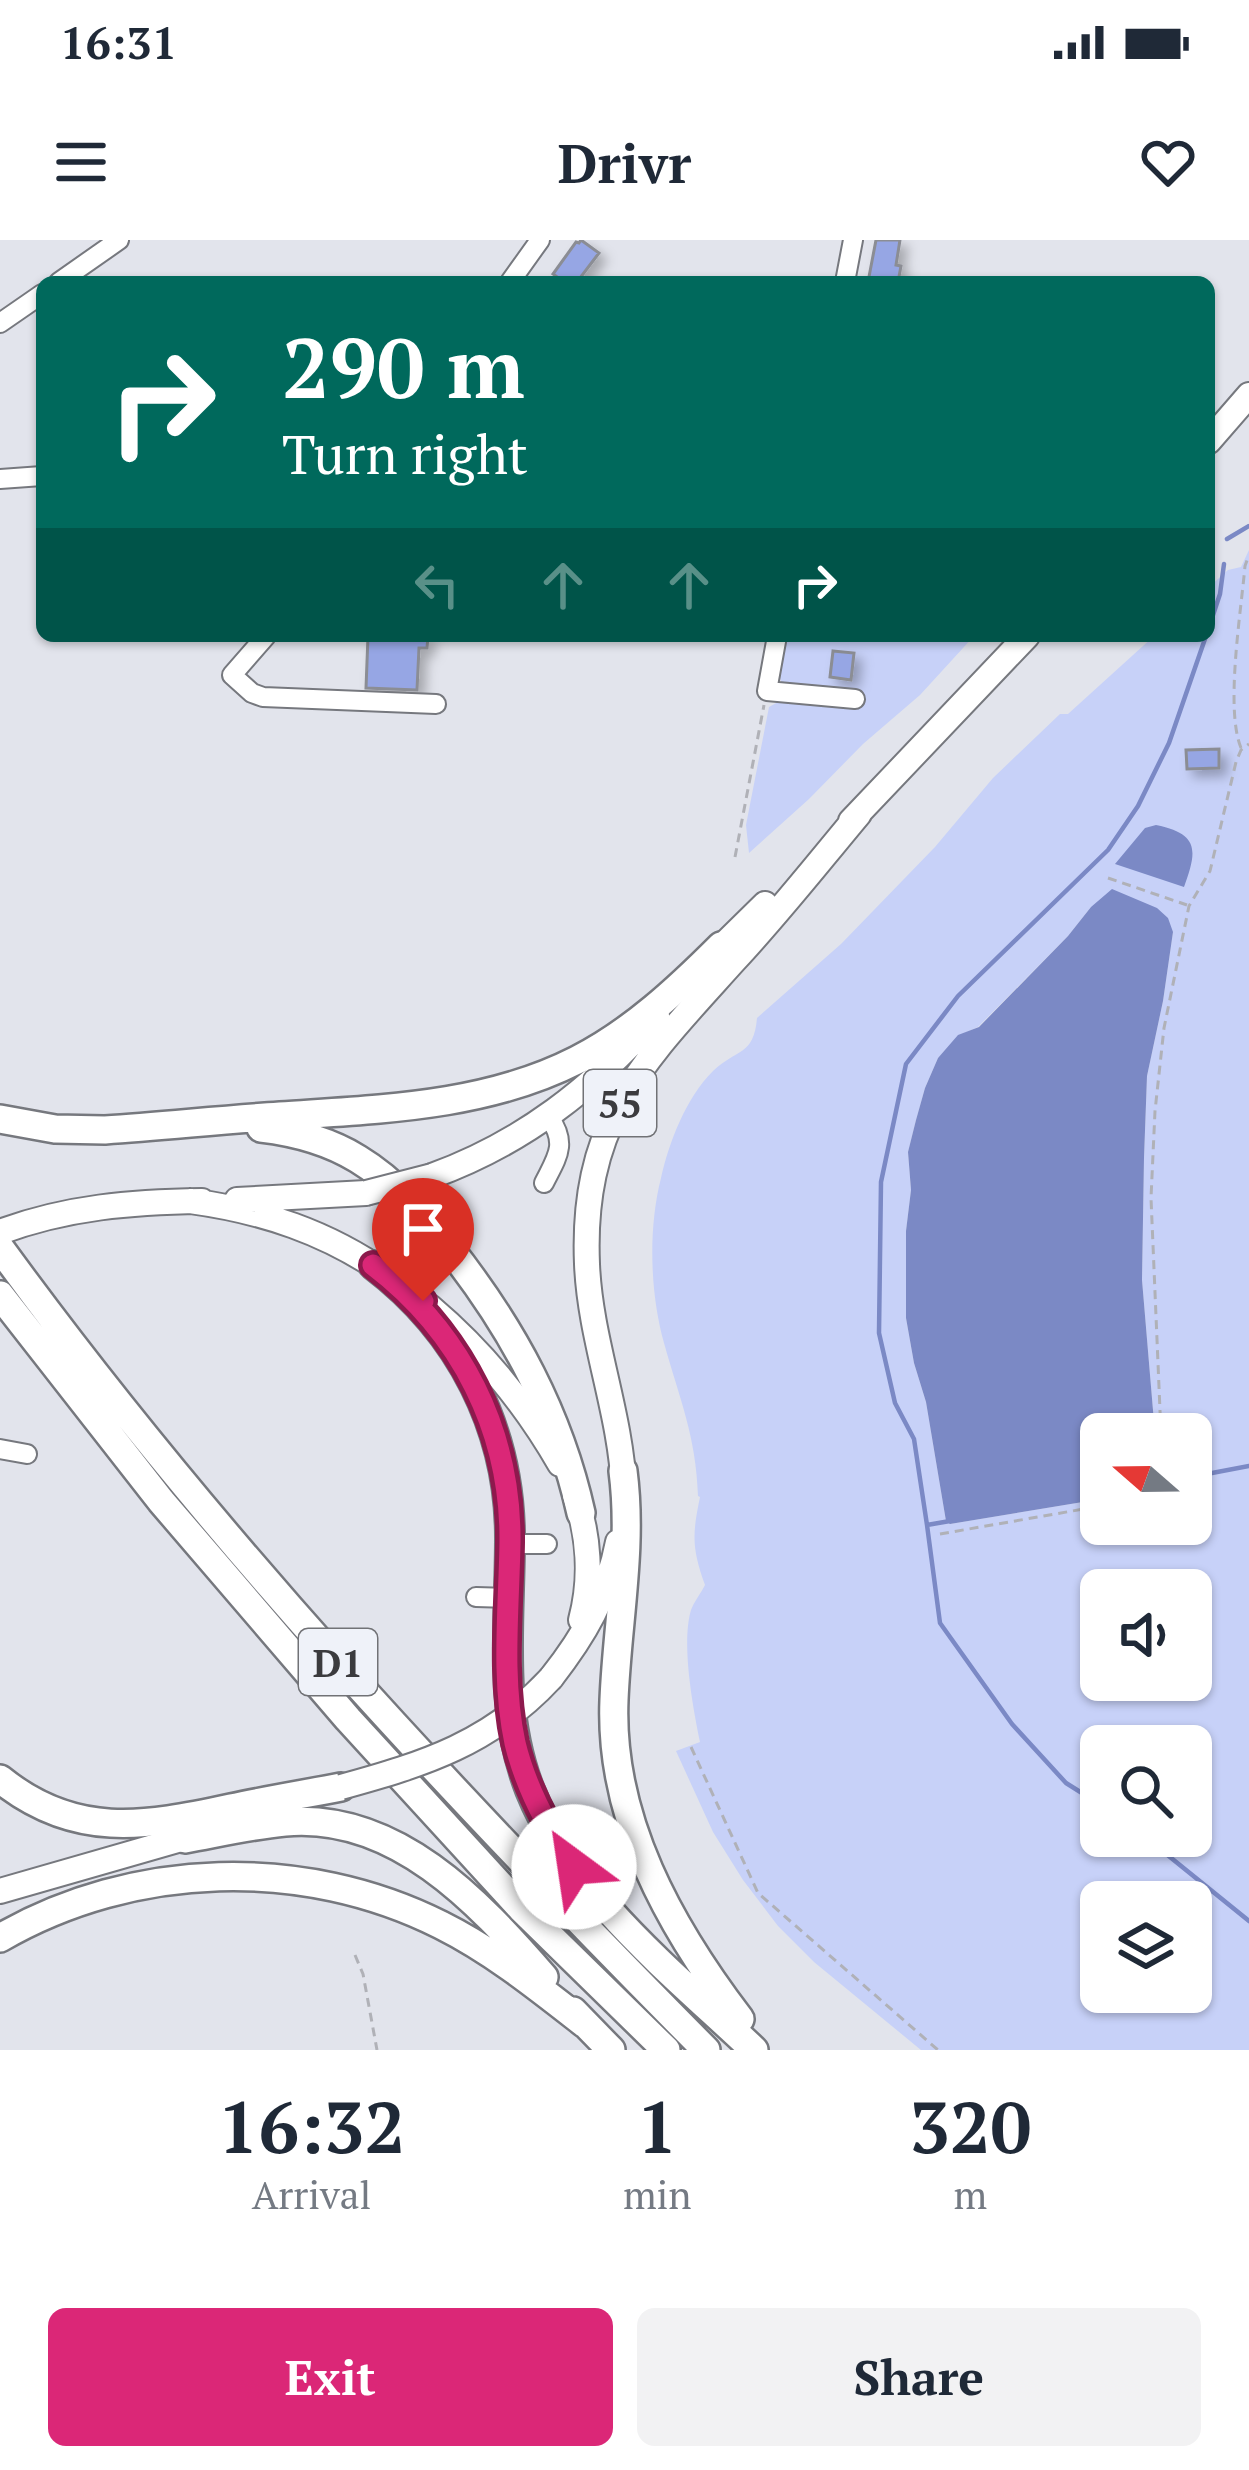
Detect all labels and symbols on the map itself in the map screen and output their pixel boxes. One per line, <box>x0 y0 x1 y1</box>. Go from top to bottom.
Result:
road number: 55 <box>584 1070 656 1136</box>
pin <box>372 1178 474 1301</box>
north arrow <box>1080 1413 1212 1545</box>
road number: D1 <box>299 1629 377 1695</box>
position arrow <box>511 1804 637 1930</box>

